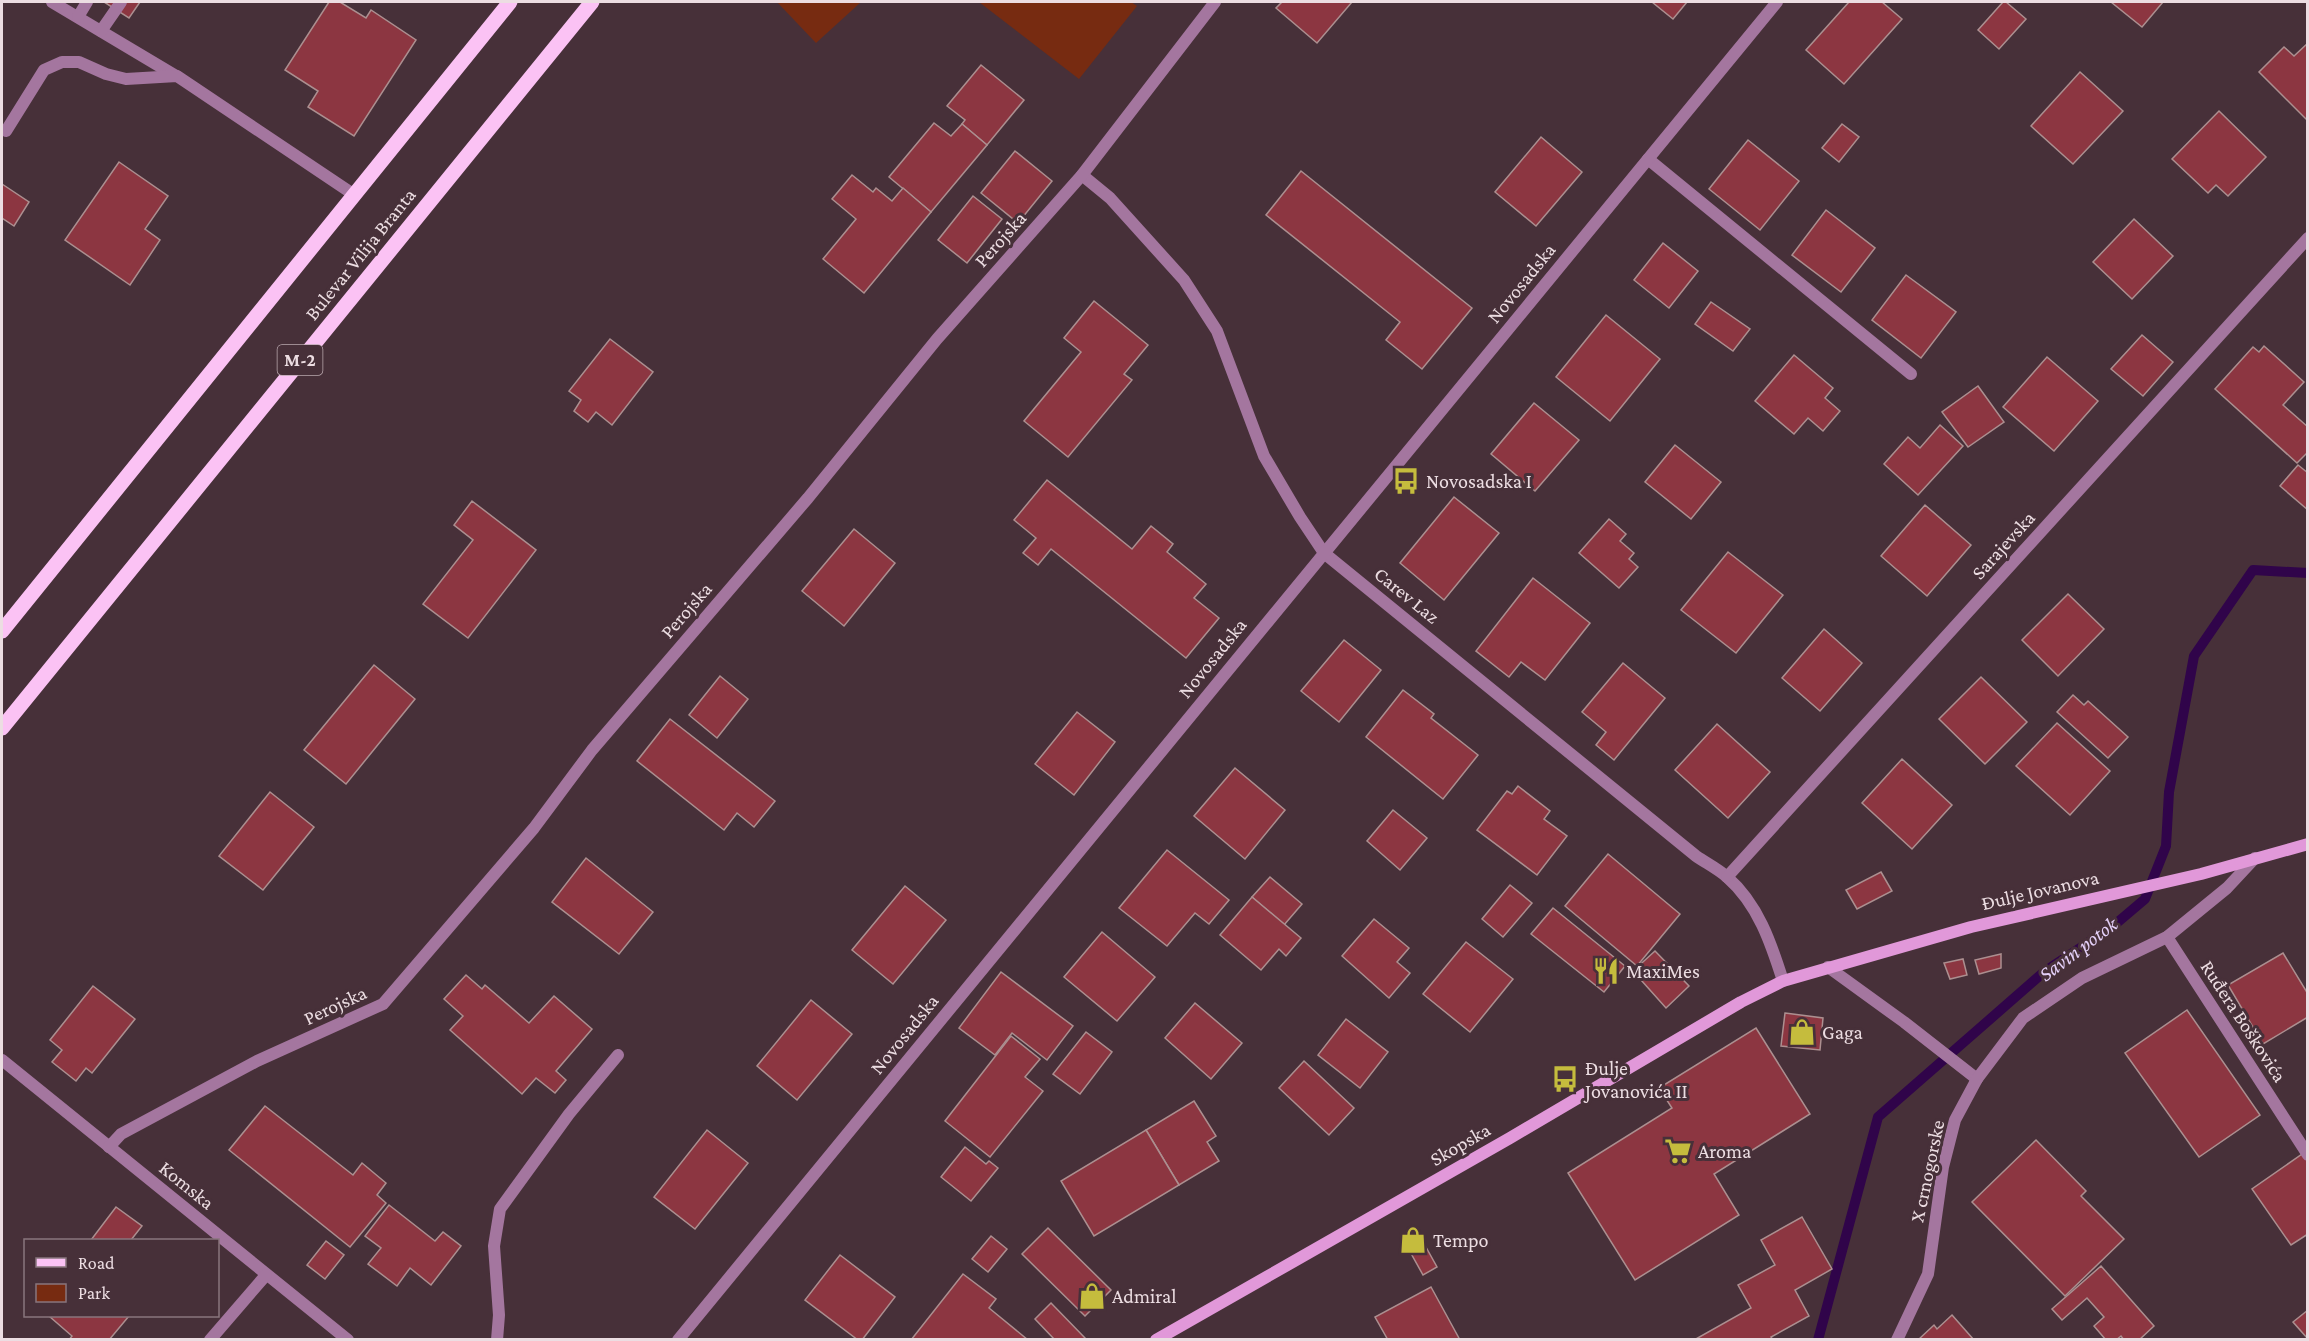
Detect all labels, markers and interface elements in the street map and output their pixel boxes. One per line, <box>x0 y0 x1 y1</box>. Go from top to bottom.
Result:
street label: Bulevar Vilija Branta <box>300 184 421 325</box>
street label: Perojska <box>970 207 1031 272</box>
street label: Novosadska <box>1482 239 1560 327</box>
road number: M-2 <box>278 345 322 375</box>
bus stop icon: Novosadska I <box>1391 466 1421 496</box>
place label: Novosadska I <box>1426 470 1532 492</box>
street label: Sarajevska <box>1967 506 2040 584</box>
street label: Carev Laz <box>1370 562 1444 628</box>
street label: Perojska <box>656 578 717 643</box>
street label: Novosadska <box>1173 614 1251 702</box>
street label: Đulje Jovanova <box>1979 866 2101 915</box>
water label: Savin potok <box>2034 911 2123 986</box>
restaurant icon: MaxiMes <box>1591 956 1621 986</box>
street label: Ruđera Boškovića <box>2197 956 2291 1086</box>
place label: MaxiMes <box>1626 960 1700 982</box>
street label: Perojska <box>300 981 370 1030</box>
street label: Novosadska <box>865 990 943 1078</box>
shop icon: Gaga <box>1787 1017 1817 1047</box>
place label: Gaga <box>1822 1021 1863 1044</box>
place label: Đulje Jovanovića II <box>1583 1057 1688 1103</box>
bus stop icon: Đulje Jovanovića II <box>1550 1064 1580 1094</box>
street label: Skopska <box>1426 1118 1494 1171</box>
street label: X crnogorske <box>1905 1118 1950 1224</box>
supermarket icon: Aroma <box>1663 1136 1693 1166</box>
place label: Aroma <box>1698 1140 1751 1162</box>
street label: Komska <box>155 1156 219 1214</box>
shop icon: Tempo <box>1398 1225 1428 1255</box>
place label: Tempo <box>1433 1229 1488 1252</box>
legend <box>24 1239 219 1317</box>
text: Road <box>78 1253 115 1273</box>
shop icon: Admiral <box>1077 1281 1107 1311</box>
text: Park <box>78 1283 110 1303</box>
place label: Admiral <box>1112 1285 1176 1307</box>

